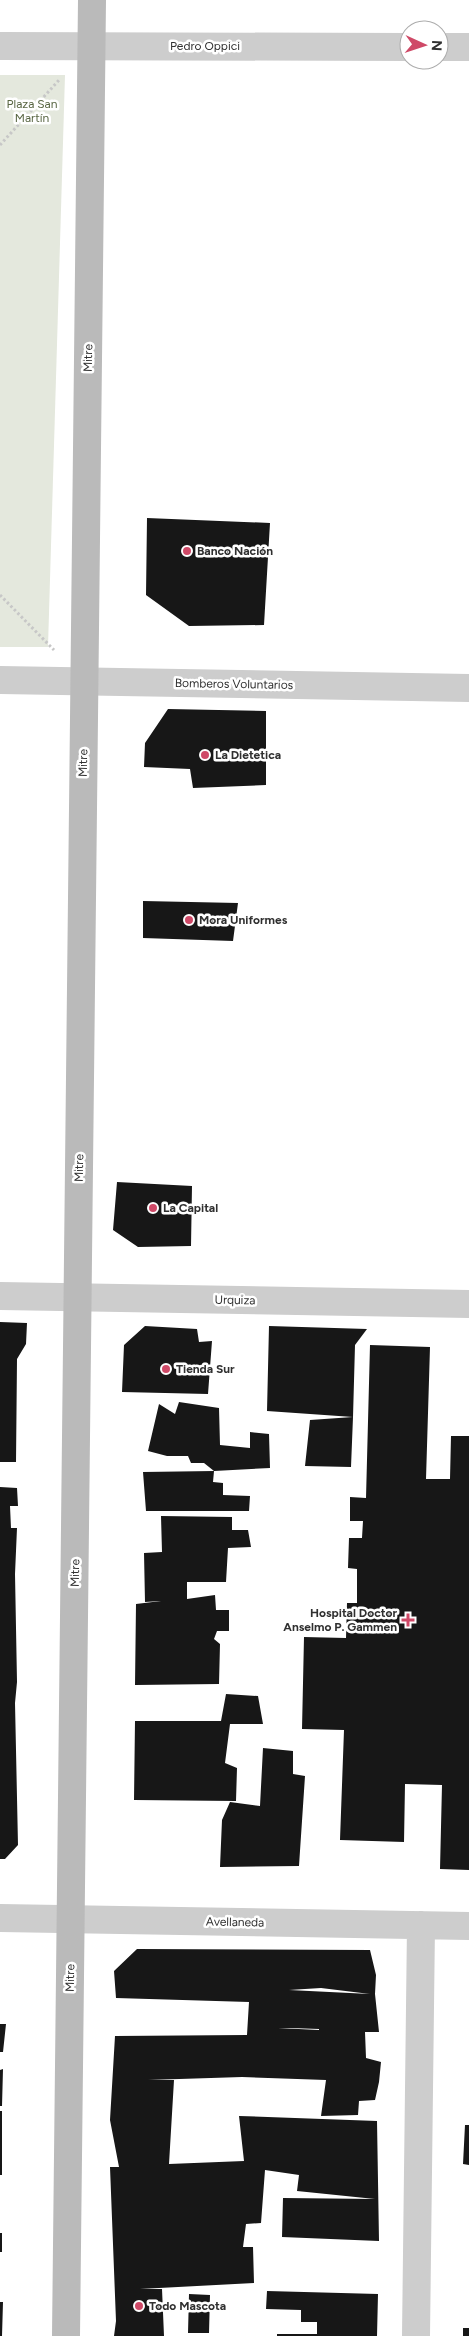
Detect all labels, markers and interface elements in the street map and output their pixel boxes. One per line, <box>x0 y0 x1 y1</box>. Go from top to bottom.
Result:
north arrow <box>399 20 449 70</box>
street label: Pedro Oppici <box>170 39 240 53</box>
text: N <box>428 40 445 52</box>
park label: Plaza San Martín <box>7 97 58 125</box>
street label: Mitre <box>81 343 95 372</box>
place label: Banco Nación <box>197 544 273 558</box>
marker: Banco Nación <box>181 545 193 557</box>
street label: Bomberos Voluntarios <box>175 676 294 692</box>
street label: Mitre <box>76 748 90 777</box>
place label: La Dietetica <box>215 748 281 762</box>
marker: La Dietetica <box>199 749 211 761</box>
place label: Mora Uniformes <box>199 913 288 927</box>
marker: Mora Uniformes <box>183 914 195 926</box>
street label: Mitre <box>72 1153 86 1182</box>
place label: La Capital <box>163 1201 218 1215</box>
marker: La Capital <box>147 1202 159 1214</box>
street label: Urquiza <box>214 1293 256 1307</box>
place label: Tienda Sur <box>176 1362 235 1376</box>
marker: Tienda Sur <box>160 1363 172 1375</box>
street label: Mitre <box>68 1558 82 1587</box>
place label: Hospital Doctor Anselmo P. Gammen <box>283 1606 397 1634</box>
marker: Hospital Doctor Anselmo P. Gammen <box>401 1613 415 1627</box>
street label: Avellaneda <box>206 1914 264 1930</box>
street label: Mitre <box>63 1963 77 1992</box>
place label: Todo Mascota <box>149 2299 226 2313</box>
marker: Todo Mascota <box>133 2300 145 2312</box>

